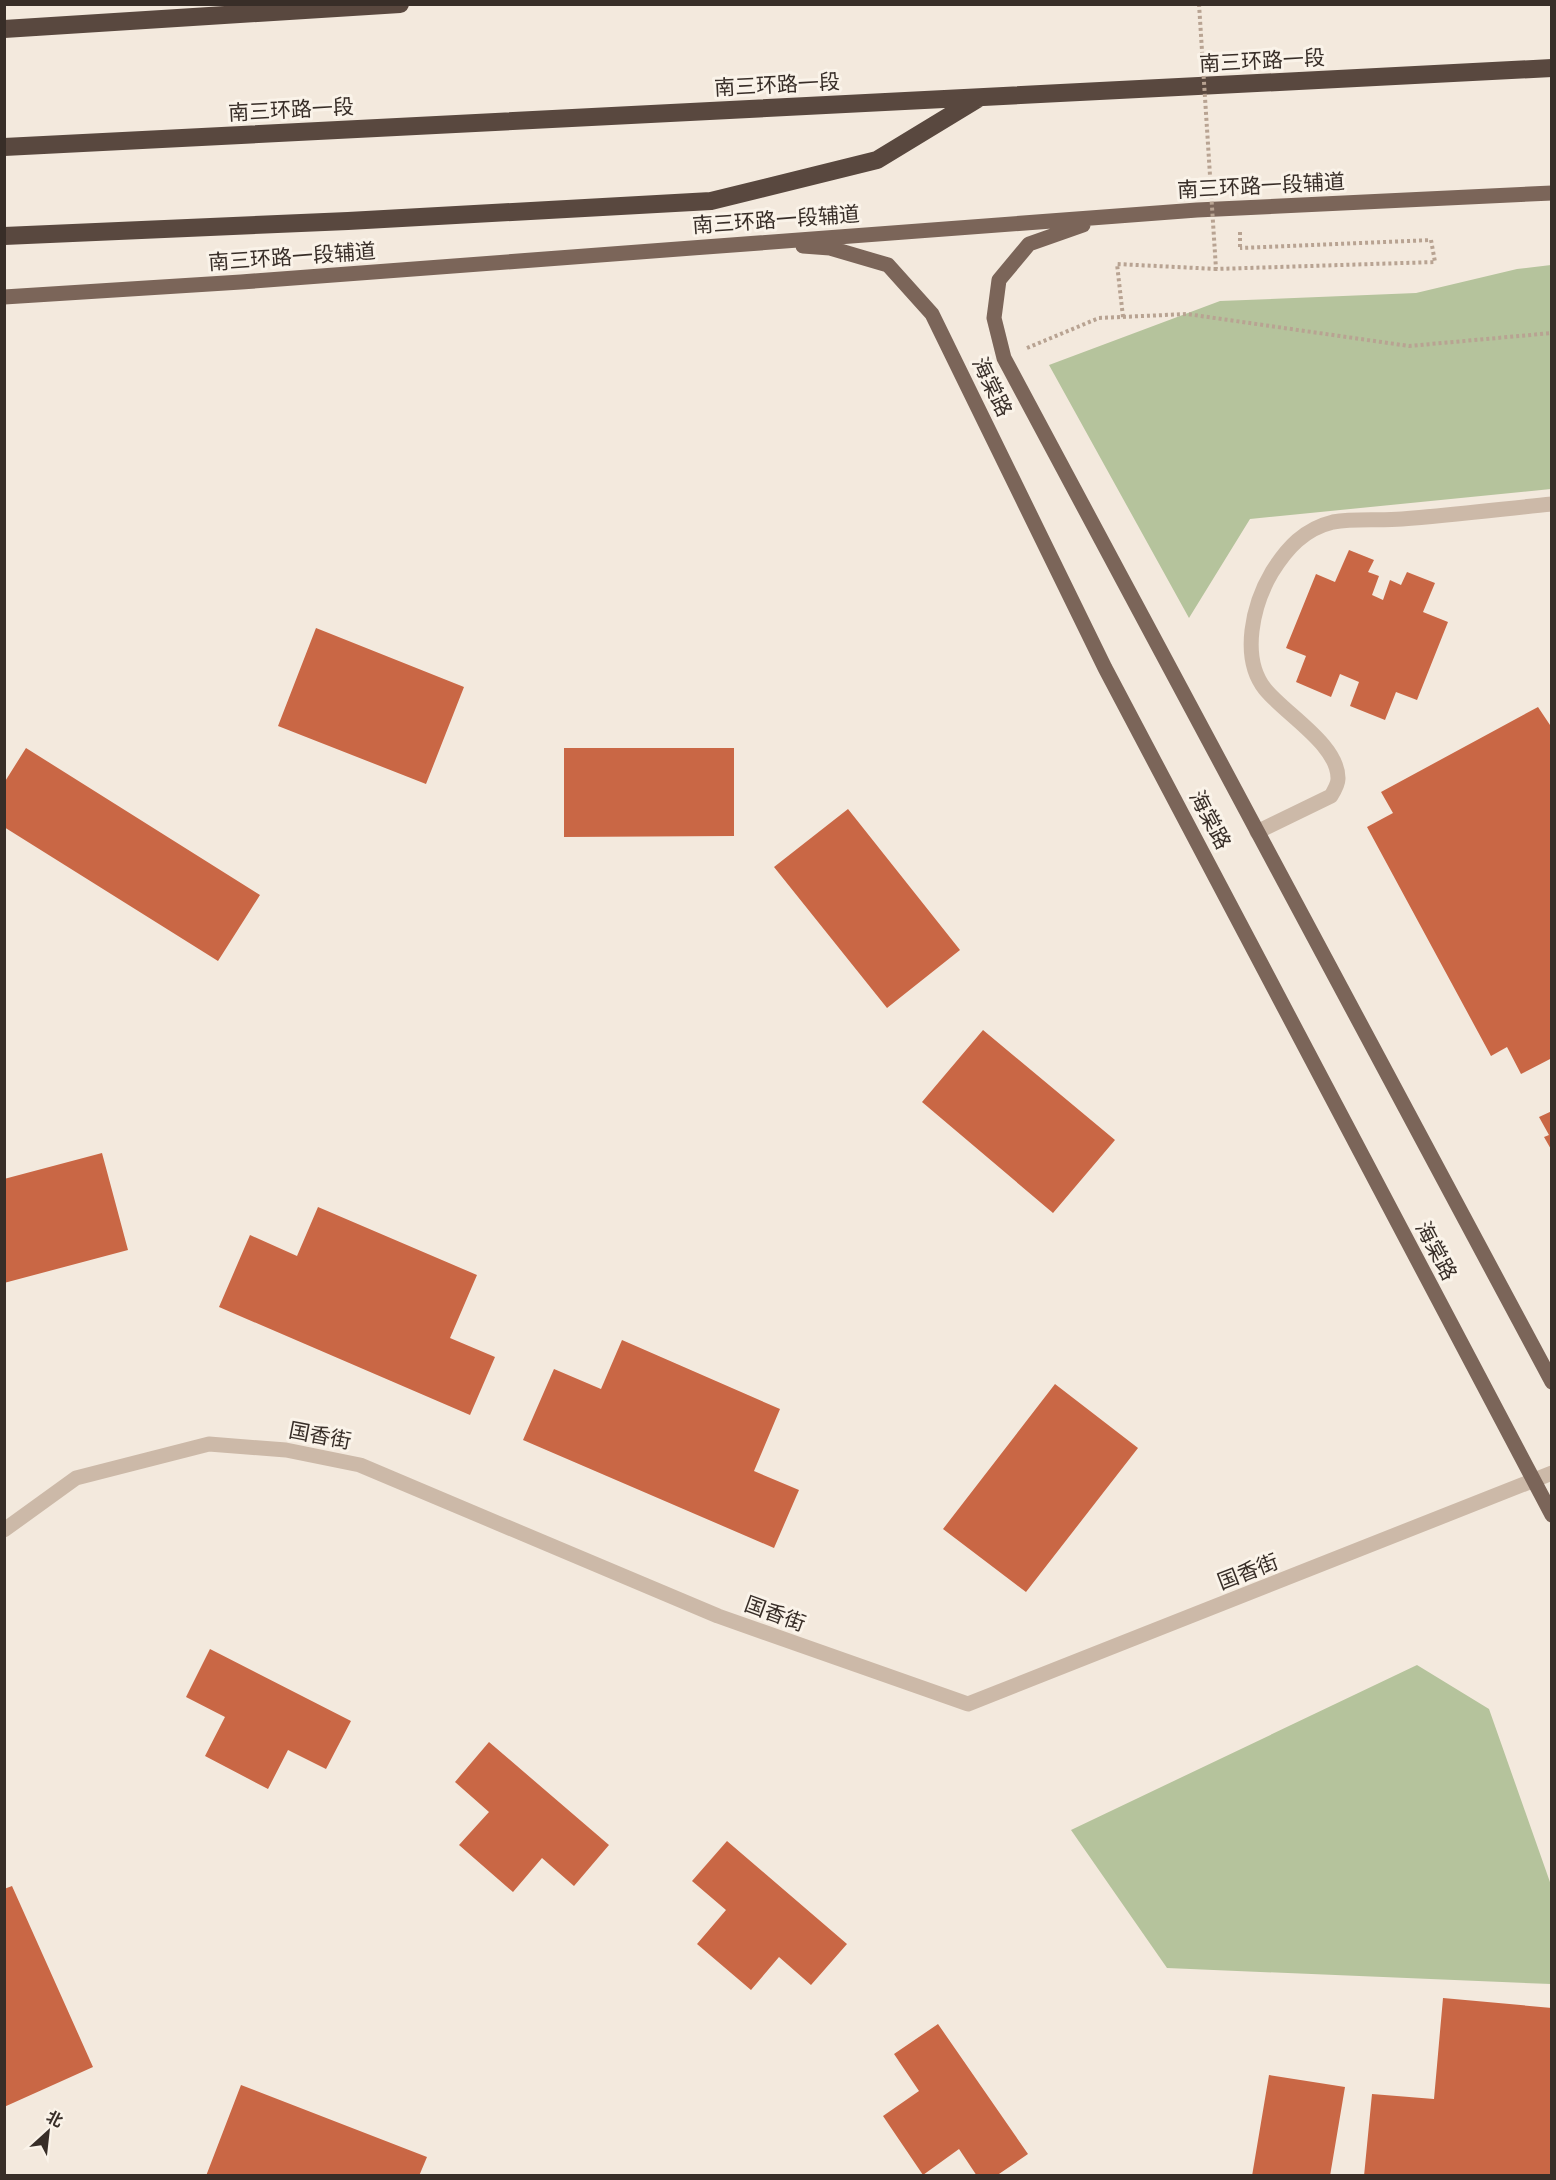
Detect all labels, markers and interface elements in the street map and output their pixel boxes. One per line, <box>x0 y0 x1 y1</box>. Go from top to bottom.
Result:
street label: 南三环路一段 <box>1198 46 1326 76</box>
street label: 南三环路一段 <box>713 70 841 100</box>
street label: 南三环路一段 <box>227 95 355 125</box>
street label: 南三环路一段辅道 <box>1176 170 1346 202</box>
street label: 南三环路一段辅道 <box>691 202 861 238</box>
street label: 南三环路一段辅道 <box>207 239 377 275</box>
street label: 海棠路 <box>967 353 1017 421</box>
street label: 海棠路 <box>1185 787 1235 853</box>
street label: 海棠路 <box>1411 1218 1461 1284</box>
street label: 国香街 <box>287 1418 353 1454</box>
street label: 国香街 <box>1214 1550 1282 1594</box>
street label: 国香街 <box>741 1592 809 1636</box>
north arrow <box>18 2102 78 2162</box>
text: 北 <box>43 2107 66 2131</box>

